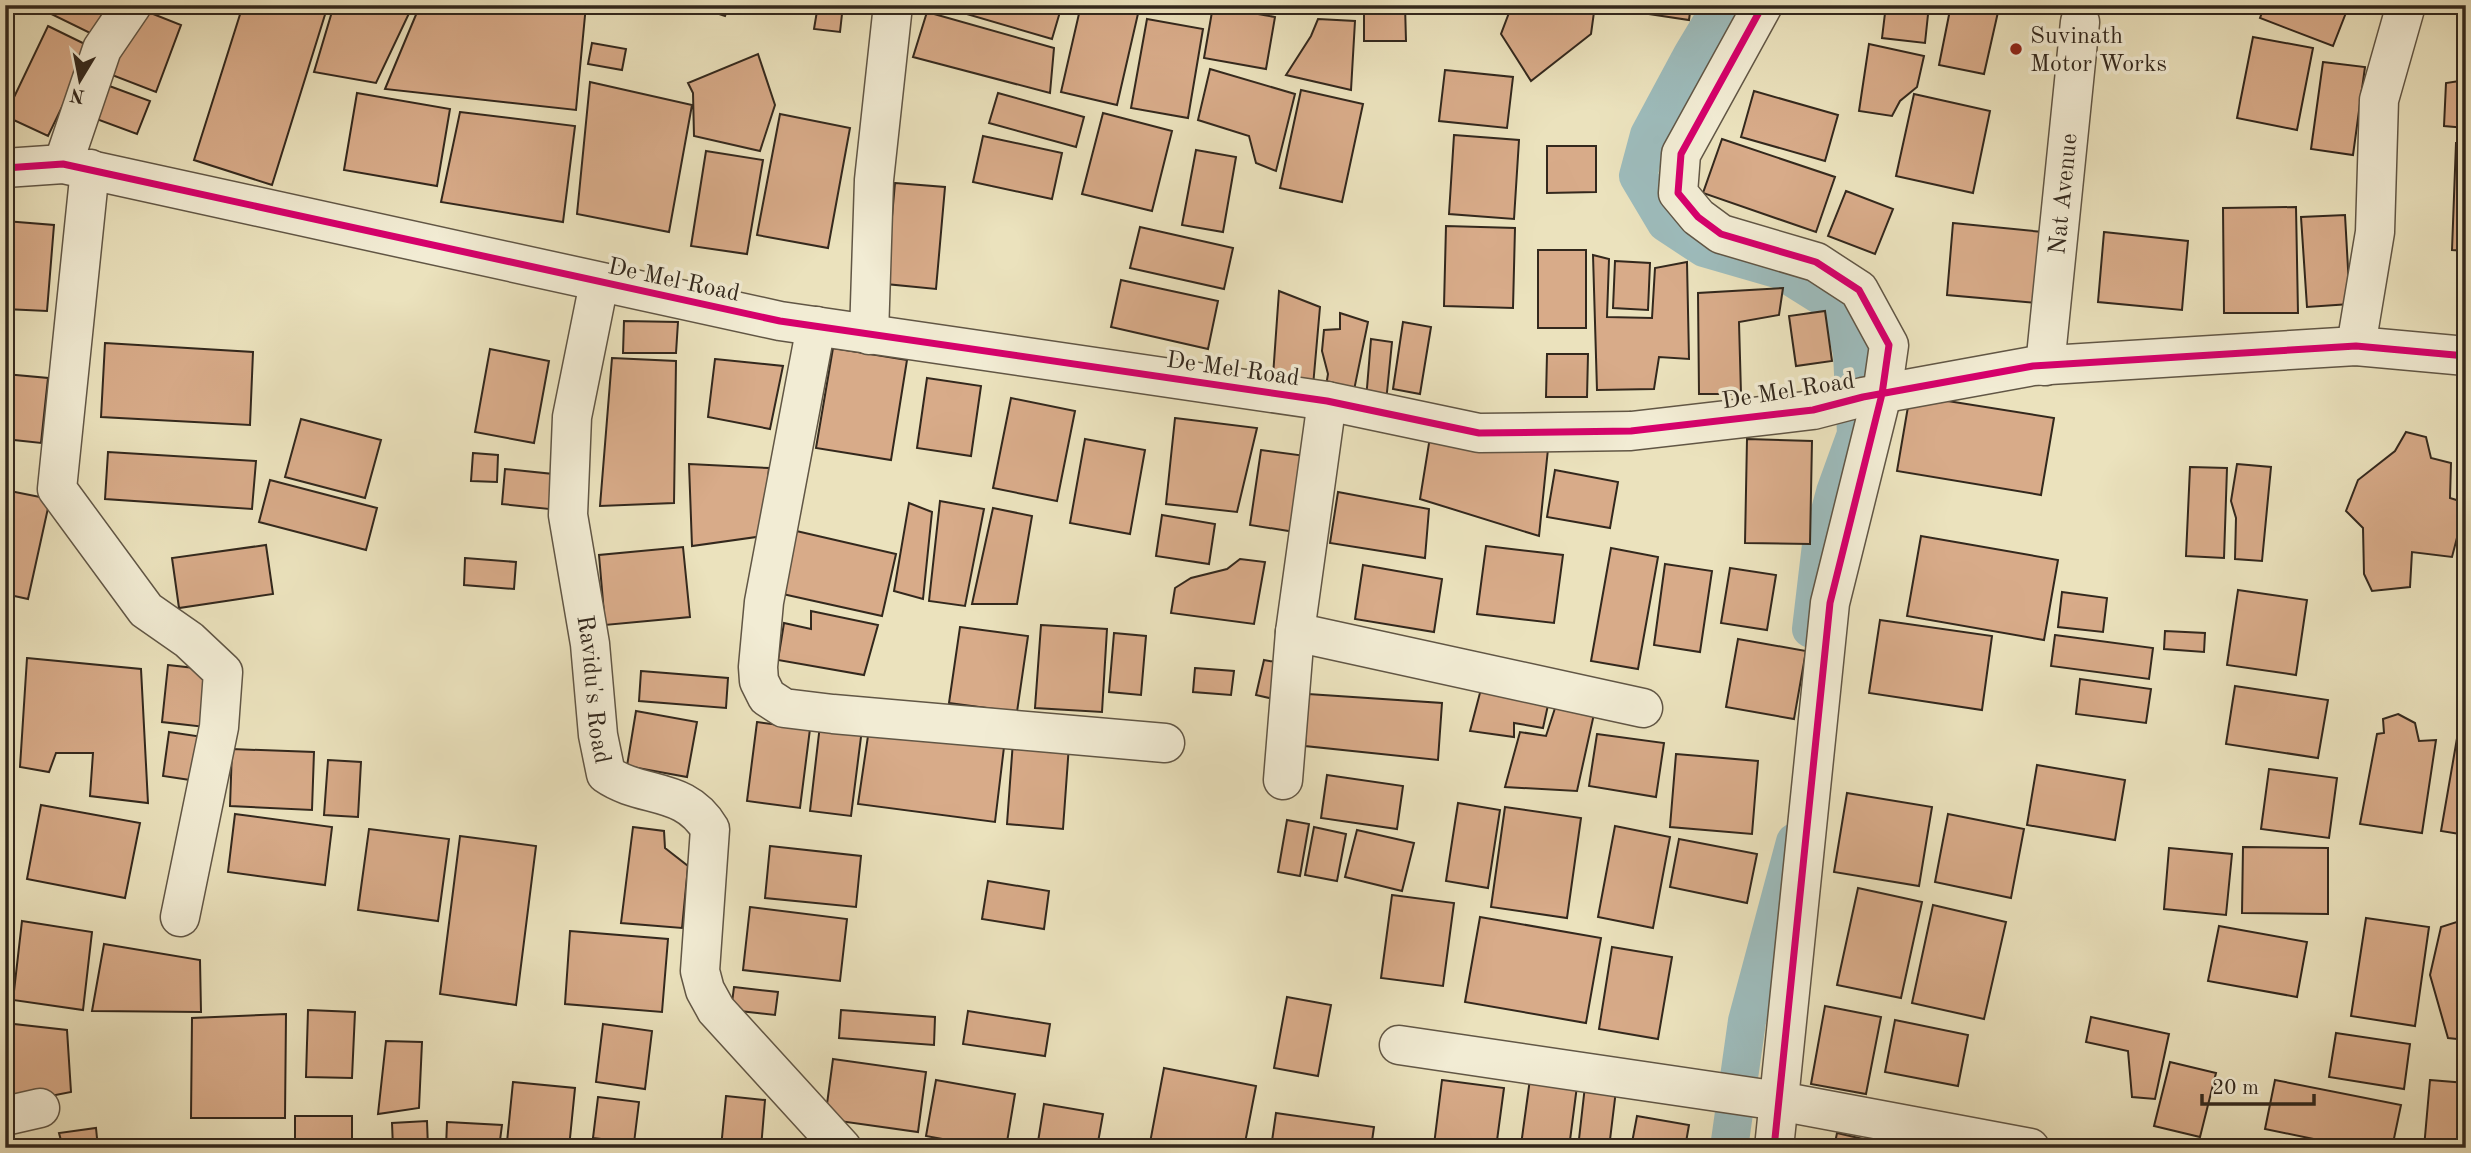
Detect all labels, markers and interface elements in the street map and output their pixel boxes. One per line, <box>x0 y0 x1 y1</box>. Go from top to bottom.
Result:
place label: Suvinath Motor Works <box>2030 25 2167 77</box>
marker: Suvinath Motor Works <box>2008 41 2024 57</box>
north arrow <box>46 46 116 116</box>
text: N <box>68 84 86 105</box>
street label: Nat Avenue <box>2046 132 2083 256</box>
street label: De Mel Road <box>605 255 742 307</box>
street label: De Mel Road <box>1165 349 1301 391</box>
street label: De Mel Road <box>1720 370 1857 414</box>
street label: Ravidu's Road <box>571 613 614 766</box>
scale bar <box>2202 1062 2314 1106</box>
text: 20 m <box>2212 1078 2259 1099</box>

